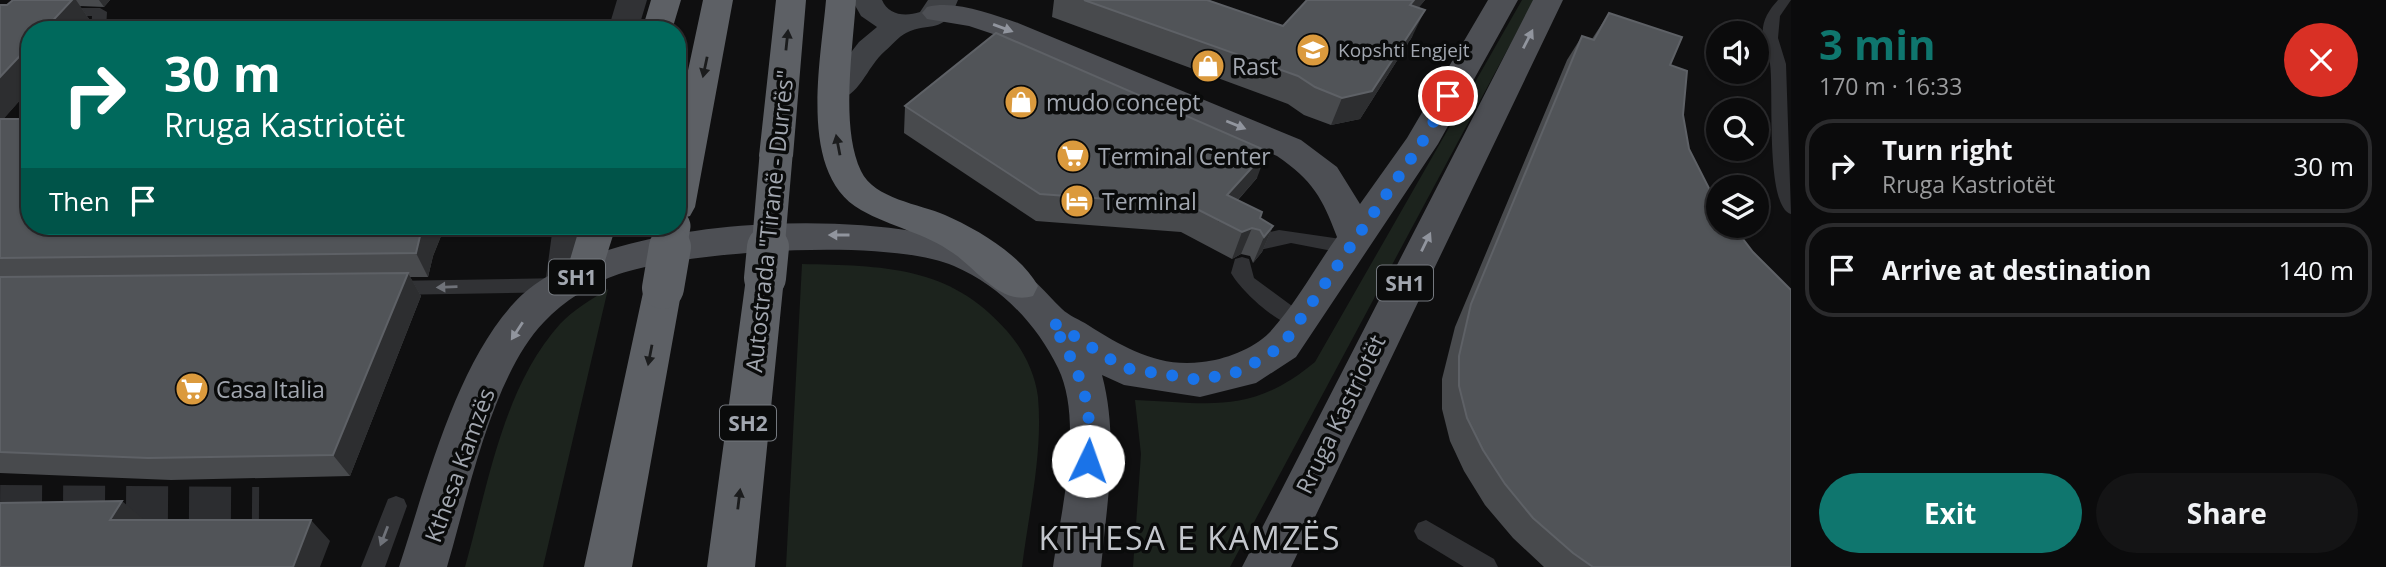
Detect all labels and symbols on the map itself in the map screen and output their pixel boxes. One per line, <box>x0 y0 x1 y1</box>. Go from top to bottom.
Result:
one-way arrow <box>993 23 1014 34</box>
one-way arrow <box>782 28 793 50</box>
one-way arrow <box>1523 29 1534 49</box>
school or university icon: Kopshti Engjejt <box>1294 31 1332 69</box>
place label: Kopshti Engjejt <box>1338 37 1470 63</box>
shop icon: Rast <box>1189 47 1227 85</box>
place label: Rast <box>1232 50 1278 82</box>
one-way arrow <box>699 56 710 78</box>
pin <box>1418 66 1478 126</box>
street label: Autostrada "Tiranë - Durrës" <box>737 68 801 374</box>
shop icon: mudo concept <box>1002 83 1040 121</box>
place label: mudo concept <box>1046 86 1200 118</box>
one-way arrow <box>1225 119 1246 130</box>
one-way arrow <box>832 134 843 156</box>
supermarket icon: Terminal Center <box>1054 137 1092 175</box>
place label: Terminal Center <box>1098 140 1271 172</box>
hotel icon: Terminal <box>1058 182 1096 220</box>
place label: Terminal <box>1102 185 1197 217</box>
one-way arrow <box>828 229 850 241</box>
one-way arrow <box>1420 232 1431 252</box>
road number: SH1 <box>549 260 605 294</box>
road number: SH1 <box>1377 266 1433 300</box>
one-way arrow <box>435 282 457 293</box>
one-way arrow <box>510 321 523 341</box>
street label: Rruga Kastriotët <box>1288 329 1392 499</box>
one-way arrow <box>644 344 655 366</box>
supermarket icon: Casa Italia <box>173 370 211 408</box>
place label: Casa Italia <box>216 373 325 405</box>
street label: Kthesa Kamzës <box>416 383 502 547</box>
road number: SH2 <box>720 406 776 440</box>
position arrow <box>1051 424 1125 498</box>
one-way arrow <box>733 488 744 510</box>
district label: KTHESA E KAMZËS <box>1038 516 1342 559</box>
one-way arrow <box>378 526 389 547</box>

